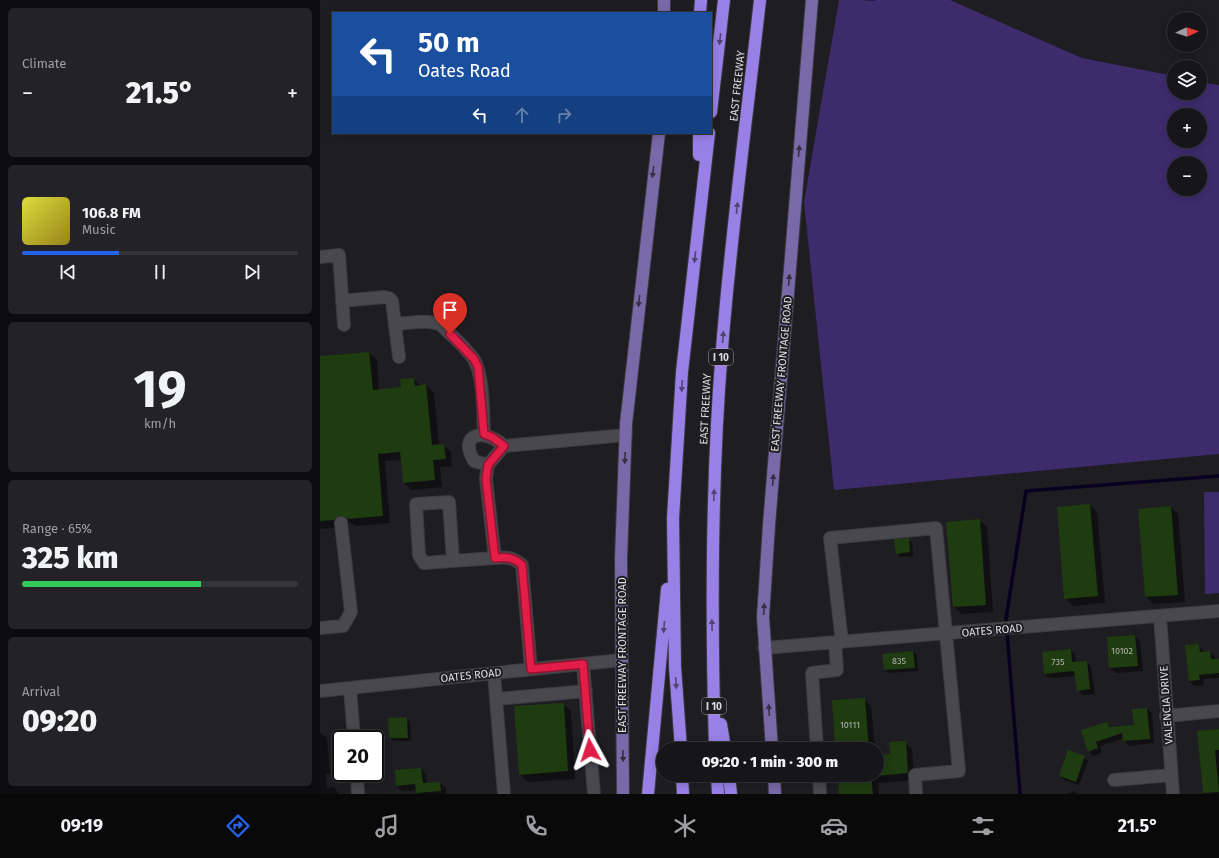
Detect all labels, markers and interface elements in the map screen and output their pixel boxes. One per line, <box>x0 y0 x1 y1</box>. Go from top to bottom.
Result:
north arrow <box>1167 12 1207 52</box>
map controls <box>1167 12 1207 196</box>
text: 50 m <box>418 26 480 59</box>
icon: left <box>352 28 404 80</box>
one-way arrow <box>716 33 723 45</box>
street label: EAST FREEWAY <box>727 50 748 122</box>
text: Climate <box>22 56 66 71</box>
text: Oates Road <box>418 60 511 82</box>
button: layers <box>1167 60 1207 100</box>
text: 21.5° <box>126 75 194 111</box>
text: − <box>22 80 33 107</box>
text: + <box>287 80 298 107</box>
icon: left <box>469 104 491 126</box>
icon: ahead <box>511 104 533 126</box>
icon: right <box>553 104 575 126</box>
button: + <box>1167 108 1207 148</box>
one-way arrow <box>796 145 803 157</box>
button: − <box>1167 156 1207 196</box>
one-way arrow <box>650 166 657 178</box>
one-way arrow <box>733 202 740 214</box>
text: 106.8 FM <box>82 204 141 222</box>
text: Music <box>82 222 116 237</box>
one-way arrow <box>691 251 698 263</box>
icon: previous <box>57 261 79 283</box>
icon: pause <box>149 261 171 283</box>
icon: next <box>241 261 263 283</box>
one-way arrow <box>785 274 792 286</box>
pin <box>433 293 467 334</box>
one-way arrow <box>636 295 642 307</box>
street label: EAST FREEWAY FRONTAGE ROAD <box>768 296 795 452</box>
icon: arrive <box>439 299 461 321</box>
one-way arrow <box>719 331 726 343</box>
road number: I 10 <box>709 349 733 365</box>
text: 19 <box>133 358 187 421</box>
street label: EAST FREEWAY <box>697 373 714 445</box>
one-way arrow <box>678 380 685 392</box>
text: km/h <box>144 416 176 431</box>
one-way arrow <box>621 452 628 464</box>
one-way arrow <box>769 473 776 486</box>
one-way arrow <box>710 489 717 501</box>
text: Range · 65% <box>22 521 92 536</box>
text: 325 km <box>22 540 119 576</box>
street label: EAST FREEWAY FRONTAGE ROAD <box>616 577 629 733</box>
one-way arrow <box>760 603 767 615</box>
one-way arrow <box>709 618 715 631</box>
one-way arrow <box>661 621 668 633</box>
street label: OATES ROAD <box>961 621 1023 640</box>
house number: 10102 <box>1111 646 1133 656</box>
house number: 835 <box>892 656 906 666</box>
house number: 735 <box>1052 657 1065 667</box>
street label: VALENCIA DRIVE <box>1157 665 1176 745</box>
street label: OATES ROAD <box>440 666 502 685</box>
one-way arrow <box>673 677 680 689</box>
text: Arrival <box>22 684 60 699</box>
road number: I 10 <box>702 698 726 714</box>
text: 09:20 <box>22 703 97 739</box>
one-way arrow <box>765 704 772 716</box>
house number: 10111 <box>840 720 860 730</box>
position arrow <box>569 729 611 771</box>
speed limit sign: 20 <box>332 730 384 782</box>
one-way arrow <box>619 750 626 762</box>
text: 09:20 · 1 min · 300 m <box>702 753 838 771</box>
icon: directions <box>224 812 252 840</box>
icon: music <box>373 812 401 840</box>
icon: phone <box>522 812 550 840</box>
icon: climate <box>671 812 699 840</box>
icon: car <box>820 812 848 840</box>
icon: filters <box>969 812 997 840</box>
text: 09:19 <box>60 815 103 837</box>
text: 21.5° <box>1118 815 1158 837</box>

